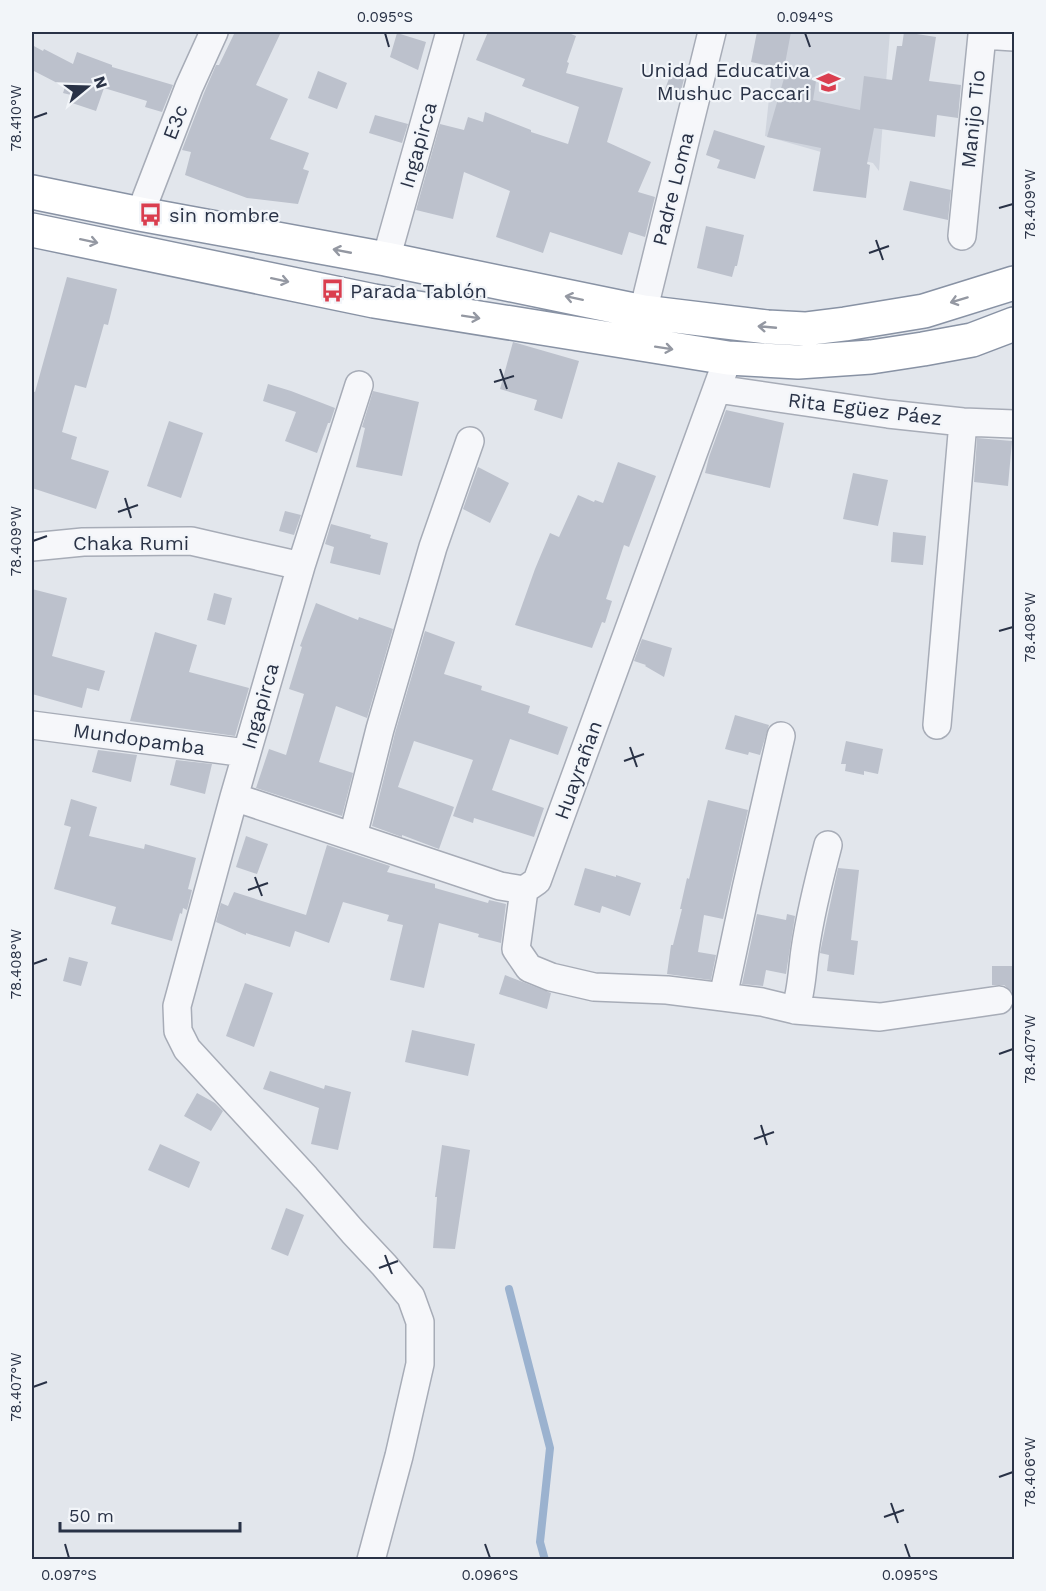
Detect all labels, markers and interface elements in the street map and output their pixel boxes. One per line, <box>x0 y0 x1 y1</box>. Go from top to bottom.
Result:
text: 0.095°S <box>357 8 413 26</box>
text: 0.094°S <box>777 8 833 26</box>
north arrow <box>57 57 117 117</box>
place label: Unidad Educativa Mushuc Paccari <box>640 58 810 105</box>
school or university icon: Unidad Educativa Mushuc Paccari <box>815 69 841 95</box>
street label: Manijo Tio <box>956 69 990 169</box>
text: N <box>90 74 112 91</box>
text: 78.410°W <box>7 85 25 151</box>
street label: Ingapirca <box>394 99 442 191</box>
street label: E3c <box>157 101 193 143</box>
street label: Padre Loma <box>647 130 699 248</box>
text: 78.409°W <box>1021 169 1039 239</box>
bus stop icon: sin nombre <box>138 202 164 228</box>
place label: sin nombre <box>169 203 279 227</box>
one-way arrow <box>79 236 98 247</box>
one-way arrow <box>332 245 352 256</box>
one-way arrow <box>270 275 289 286</box>
bus stop icon: Parada Tablón <box>319 278 345 304</box>
place label: Parada Tablón <box>350 279 487 303</box>
one-way arrow <box>565 292 584 303</box>
one-way arrow <box>950 296 969 307</box>
one-way arrow <box>461 311 481 322</box>
one-way arrow <box>757 321 777 332</box>
one-way arrow <box>654 343 673 354</box>
street label: Rita Egüez Páez <box>787 388 943 430</box>
text: 78.409°W <box>7 506 25 576</box>
street label: Chaka Rumi <box>73 531 189 555</box>
text: 78.408°W <box>1021 592 1039 662</box>
street label: Ingapirca <box>236 660 284 752</box>
street label: Huayrañan <box>549 717 607 823</box>
street label: Mundopamba <box>71 718 207 760</box>
text: 78.408°W <box>7 929 25 999</box>
text: 78.407°W <box>1021 1014 1039 1084</box>
text: 78.407°W <box>7 1352 25 1422</box>
text: 78.406°W <box>1021 1437 1039 1507</box>
scale bar <box>60 1495 240 1533</box>
text: 50 m <box>69 1505 114 1526</box>
text: 0.097°S <box>41 1566 97 1584</box>
text: 0.096°S <box>462 1566 518 1584</box>
text: 0.095°S <box>882 1566 938 1584</box>

